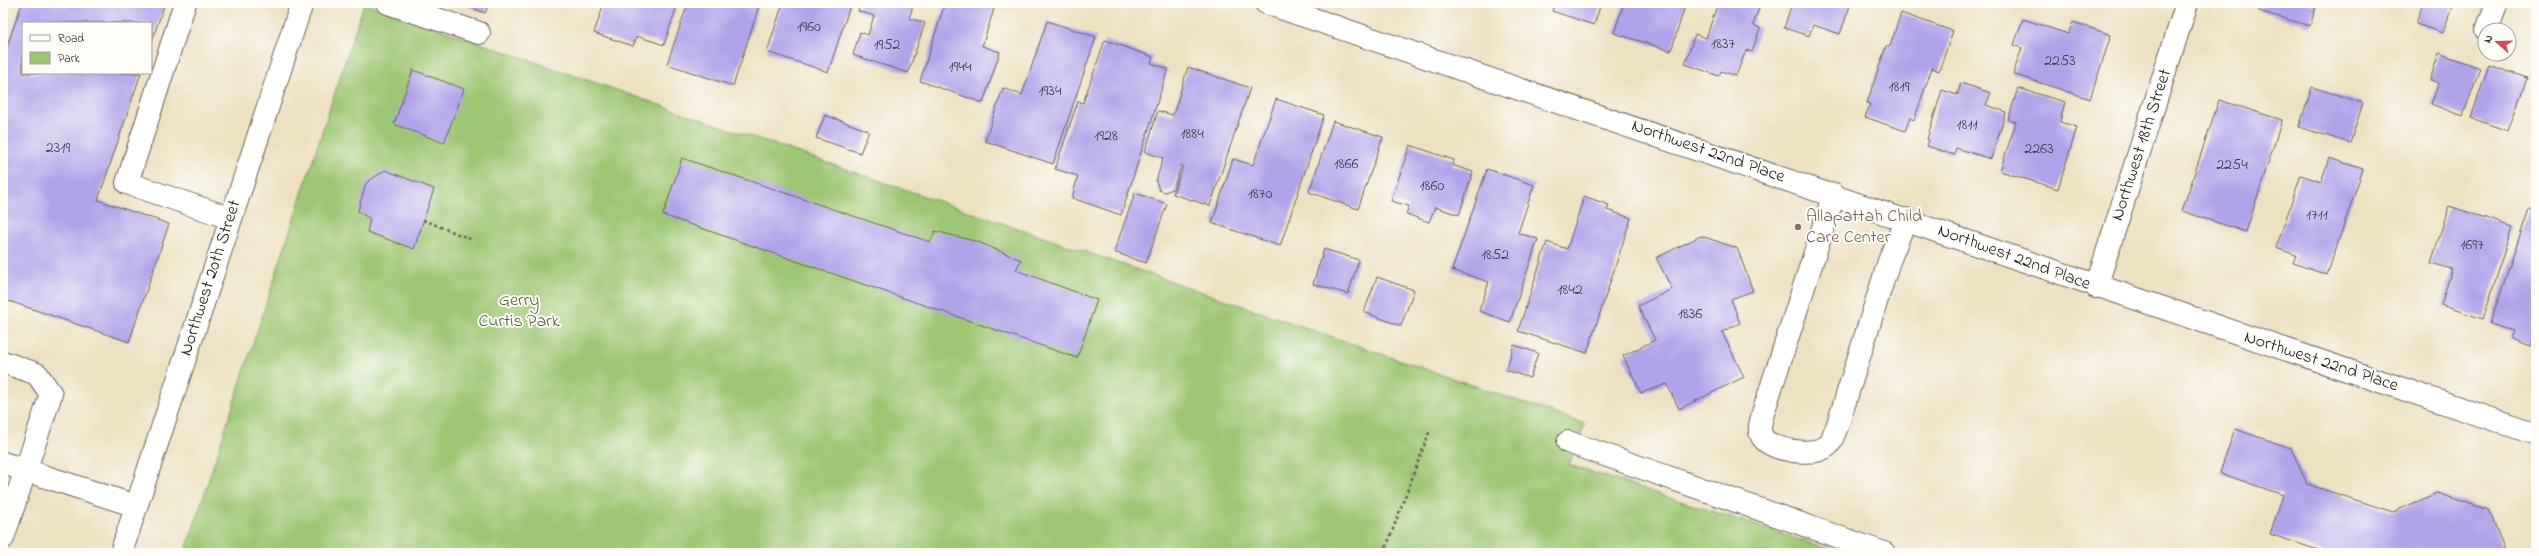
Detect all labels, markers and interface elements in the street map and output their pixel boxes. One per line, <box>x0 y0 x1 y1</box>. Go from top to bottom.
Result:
house number: 1960 <box>797 15 821 39</box>
legend <box>22 22 152 74</box>
north arrow <box>2477 22 2517 62</box>
text: Road <box>58 30 84 48</box>
house number: 1837 <box>1711 32 1736 56</box>
house number: 1952 <box>873 33 901 57</box>
text: N <box>2480 33 2497 45</box>
house number: 2253 <box>2044 49 2076 73</box>
text: Park <box>58 50 80 68</box>
house number: 1944 <box>948 55 972 79</box>
street label: Northwest 18th Street <box>2105 66 2179 224</box>
house number: 1819 <box>1889 75 1910 99</box>
house number: 1934 <box>1038 79 1062 103</box>
house number: 1811 <box>1956 113 1978 137</box>
street label: Northwest 22nd Place <box>1628 114 1789 191</box>
house number: 1884 <box>1180 122 1204 146</box>
house number: 1928 <box>1094 124 1118 148</box>
house number: 2319 <box>46 136 70 160</box>
house number: 2263 <box>2024 137 2054 161</box>
house number: 1866 <box>1333 152 1359 176</box>
house number: 2254 <box>2216 153 2248 177</box>
house number: 1860 <box>1419 174 1445 198</box>
house number: 1870 <box>1248 182 1272 206</box>
street label: Northwest 20th Street <box>174 197 248 359</box>
house number: 1711 <box>2306 203 2328 227</box>
place label: Allapattah Child Care Center <box>1806 204 1922 251</box>
street label: Northwest 22nd Place <box>1934 218 2095 298</box>
marker: Allapattah Child Care Center <box>1793 222 1803 232</box>
house number: 1697 <box>2460 233 2484 257</box>
house number: 1852 <box>1481 243 1509 267</box>
house number: 1842 <box>1557 278 1583 302</box>
park label: Gerry Curtis Park <box>478 288 560 335</box>
house number: 1836 <box>1678 302 1702 326</box>
street label: Northwest 22nd Place <box>2241 325 2402 399</box>

